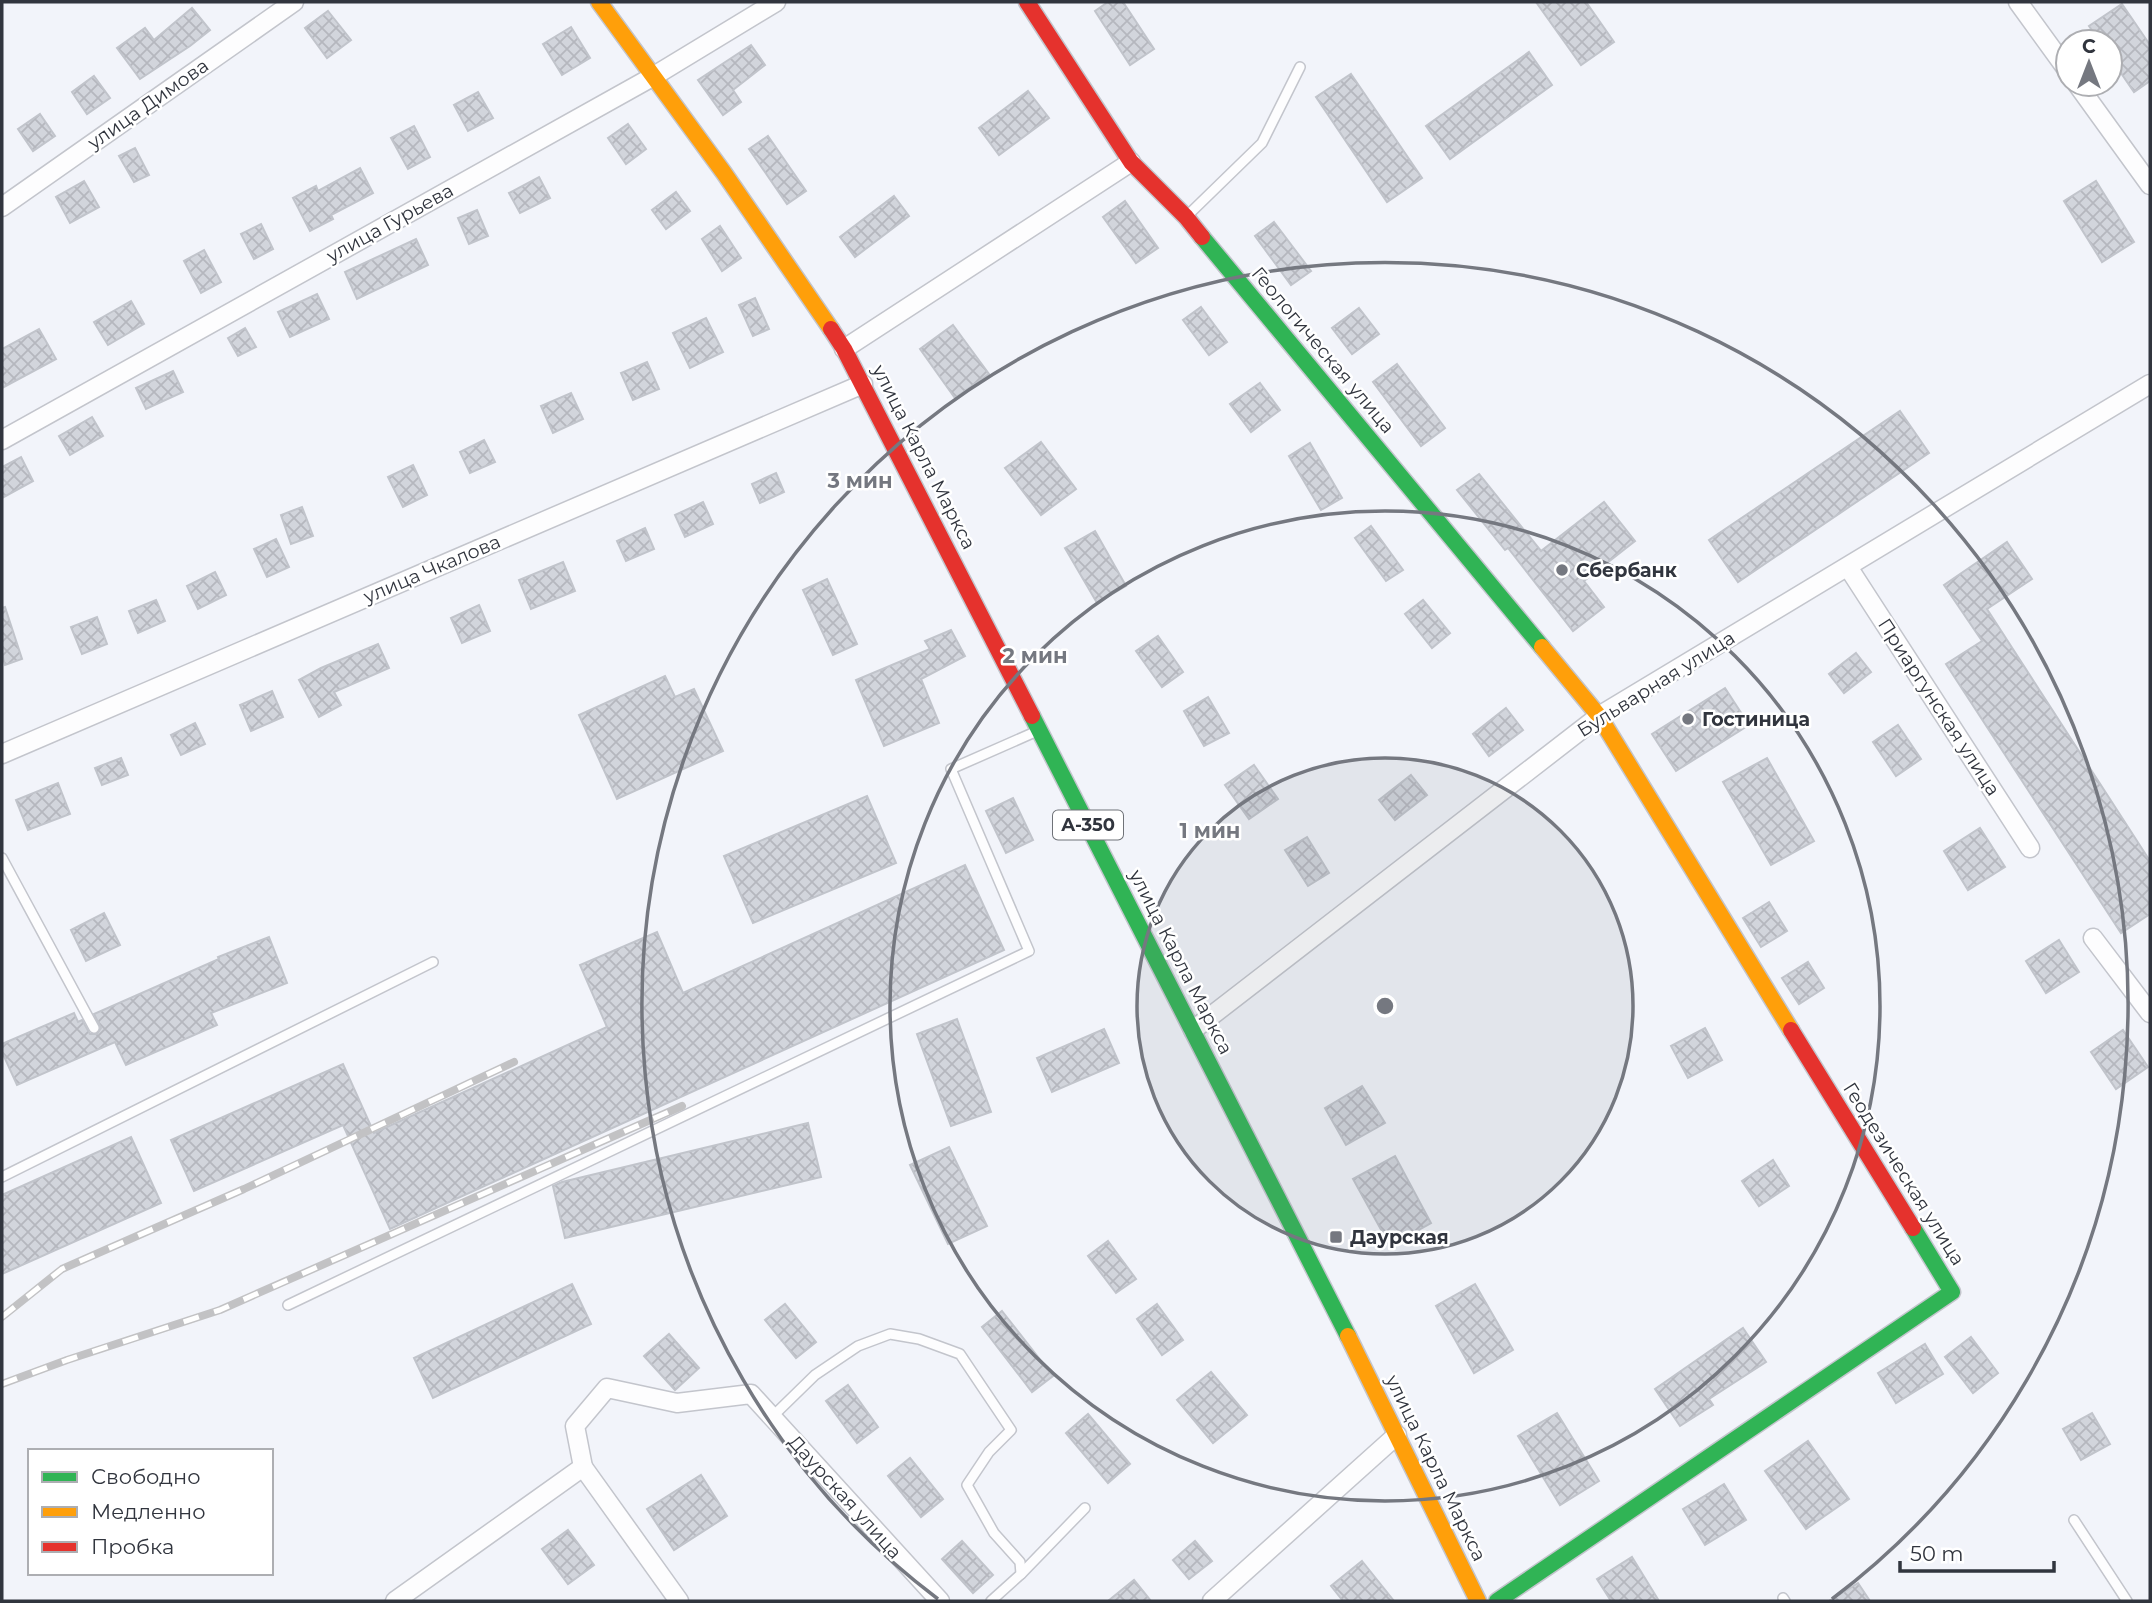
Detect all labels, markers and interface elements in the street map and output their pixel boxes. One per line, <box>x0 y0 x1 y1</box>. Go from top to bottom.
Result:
north arrow <box>2054 28 2124 98</box>
text: С <box>2082 35 2096 58</box>
street label: улица Димова <box>82 54 213 155</box>
street label: улица Гурьева <box>322 179 457 268</box>
street label: Геологическая улица <box>1247 262 1399 438</box>
street label: улица Карла Маркса <box>867 360 981 553</box>
text: 3 мин <box>827 468 892 493</box>
street label: улица Чкалова <box>359 530 504 609</box>
place label: Сбербанк <box>1576 559 1678 582</box>
marker: Сбербанк <box>1554 562 1570 578</box>
street label: Приаргунская улица <box>1873 614 2005 800</box>
street label: Бульварная улица <box>1573 626 1739 742</box>
text: 2 мин <box>1003 643 1067 668</box>
place label: Гостиница <box>1702 708 1810 731</box>
marker: Гостиница <box>1680 711 1696 727</box>
road number: А-350 <box>1053 810 1123 840</box>
text: 1 мин <box>1180 818 1240 843</box>
street label: улица Карла Маркса <box>1124 865 1238 1058</box>
centre of rings <box>1373 994 1397 1018</box>
street label: Геодезическая улица <box>1838 1078 1970 1270</box>
place label: Даурская <box>1350 1226 1449 1249</box>
marker: Даурская <box>1328 1229 1344 1245</box>
street label: улица Карла Маркса <box>1380 1370 1491 1565</box>
street label: Даурская улица <box>784 1431 906 1563</box>
legend <box>28 1449 273 1575</box>
text: Свободно <box>91 1464 201 1489</box>
text: Медленно <box>91 1499 206 1524</box>
scale bar <box>1900 1530 2054 1574</box>
text: Пробка <box>91 1534 174 1559</box>
text: 50 m <box>1910 1541 1964 1566</box>

